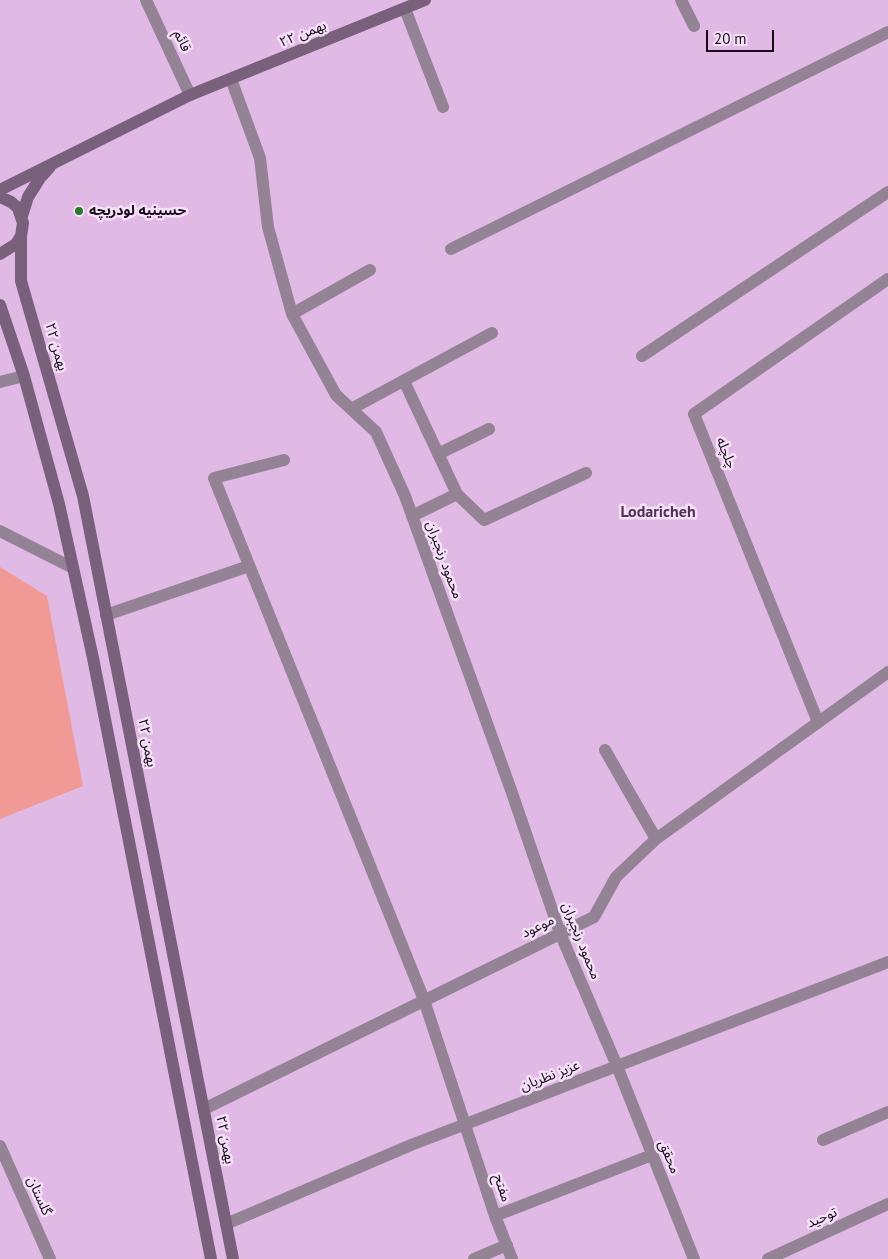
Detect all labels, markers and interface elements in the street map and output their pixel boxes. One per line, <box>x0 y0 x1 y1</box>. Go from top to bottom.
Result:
street label: ۲۲ بهمن <box>277 17 329 51</box>
scale bar <box>708 20 776 52</box>
street label: قائم <box>170 27 194 55</box>
text: 20 m <box>714 29 747 48</box>
place label: حسینیه لودریچه <box>89 203 186 219</box>
marker: حسینیه لودریچه <box>73 205 85 217</box>
street label: ۲۲ بهمن <box>41 321 71 373</box>
street label: چلچله <box>712 435 740 471</box>
district label: Lodaricheh <box>620 502 696 522</box>
street label: محمود رنجبران <box>422 519 466 601</box>
street label: ۲۲ بهمن <box>134 717 160 769</box>
street label: محمود رنجبران <box>558 900 604 982</box>
street label: موعود <box>519 912 557 942</box>
street label: عزیز نظریان <box>518 1057 582 1095</box>
street label: ۲۲ بهمن <box>212 1114 238 1166</box>
street label: محقق <box>655 1138 683 1176</box>
street label: مفتح <box>490 1172 514 1204</box>
street label: گلستان <box>23 1174 55 1218</box>
street label: توحید <box>804 1204 840 1232</box>

